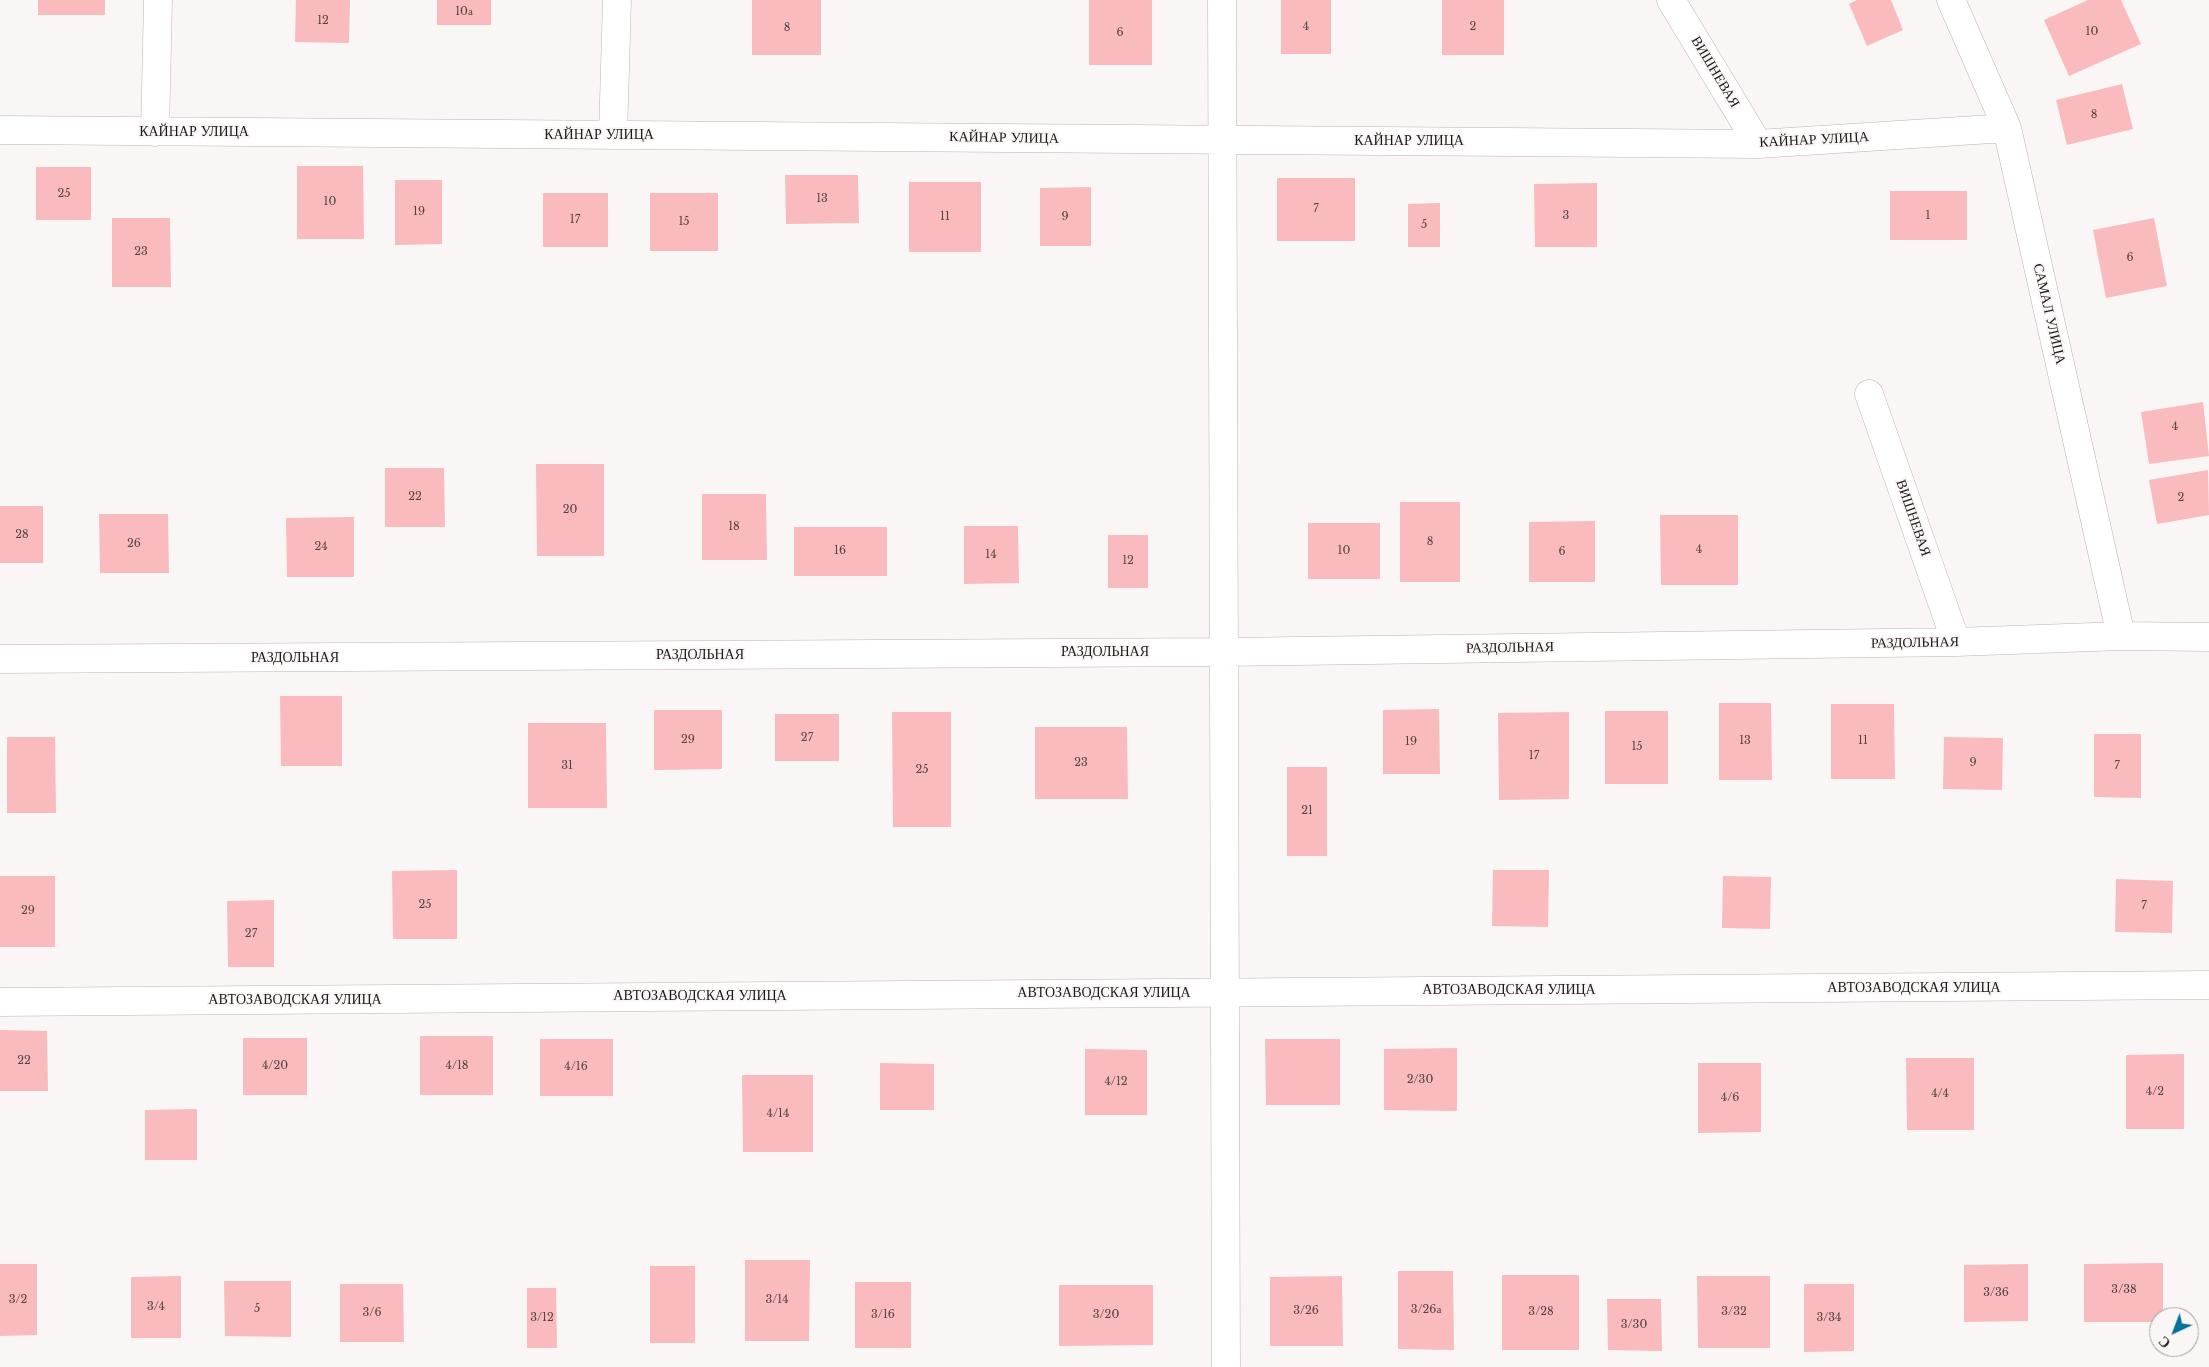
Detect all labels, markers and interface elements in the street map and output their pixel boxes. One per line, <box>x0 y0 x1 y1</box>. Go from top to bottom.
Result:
house number: 10а <box>455 5 473 19</box>
house number: 12 <box>317 14 329 28</box>
house number: 4 <box>1303 20 1309 34</box>
house number: 2 <box>1470 20 1476 34</box>
house number: 8 <box>784 21 790 35</box>
house number: 10 <box>2086 25 2098 39</box>
house number: 6 <box>1116 26 1124 40</box>
street label: ВИШНЕВАЯ <box>1687 33 1743 111</box>
house number: 8 <box>2091 108 2097 122</box>
street label: КАЙНАР УЛИЦА <box>139 124 249 140</box>
street label: КАЙНАР УЛИЦА <box>544 127 654 143</box>
street label: КАЙНАР УЛИЦА <box>949 129 1059 147</box>
street label: КАЙНАР УЛИЦА <box>1759 129 1869 151</box>
street label: КАЙНАР УЛИЦА <box>1354 133 1464 149</box>
house number: 25 <box>57 187 71 201</box>
house number: 13 <box>816 192 828 206</box>
house number: 10 <box>324 195 336 209</box>
house number: 7 <box>1313 202 1319 216</box>
house number: 19 <box>413 205 425 219</box>
house number: 3 <box>1563 209 1569 223</box>
house number: 1 <box>1926 209 1930 223</box>
house number: 11 <box>940 210 950 224</box>
house number: 9 <box>1061 210 1069 224</box>
house number: 17 <box>570 213 580 227</box>
house number: 15 <box>678 215 690 229</box>
house number: 5 <box>1421 218 1427 232</box>
house number: 23 <box>134 245 148 259</box>
house number: 6 <box>2126 251 2134 265</box>
street label: САМАЛ УЛИЦА <box>2029 262 2069 366</box>
house number: 4 <box>2172 420 2178 434</box>
street label: ВИШНЕВАЯ <box>1892 477 1934 559</box>
house number: 22 <box>408 490 422 504</box>
house number: 2 <box>2178 491 2184 505</box>
house number: 20 <box>563 503 577 517</box>
house number: 18 <box>728 520 740 534</box>
house number: 28 <box>15 528 29 542</box>
house number: 8 <box>1427 535 1433 549</box>
house number: 26 <box>127 537 141 551</box>
house number: 24 <box>314 540 328 554</box>
house number: 4 <box>1696 543 1702 557</box>
house number: 16 <box>834 544 846 558</box>
house number: 10 <box>1338 544 1350 558</box>
house number: 6 <box>1558 545 1566 559</box>
house number: 14 <box>985 548 997 562</box>
house number: 12 <box>1122 554 1134 568</box>
street label: РАЗДОЛЬНАЯ <box>1871 634 1959 652</box>
street label: РАЗДОЛЬНАЯ <box>1466 639 1554 657</box>
street label: РАЗДОЛЬНАЯ <box>1061 644 1149 660</box>
street label: РАЗДОЛЬНАЯ <box>656 647 744 663</box>
street label: РАЗДОЛЬНАЯ <box>251 650 339 666</box>
house number: 27 <box>801 731 813 745</box>
house number: 29 <box>681 733 695 747</box>
house number: 13 <box>1739 734 1751 748</box>
house number: 11 <box>1858 734 1868 748</box>
house number: 19 <box>1405 735 1417 749</box>
house number: 15 <box>1631 740 1643 754</box>
house number: 17 <box>1529 749 1539 763</box>
house number: 23 <box>1074 756 1088 770</box>
house number: 9 <box>1969 756 1977 770</box>
house number: 31 <box>561 759 573 773</box>
house number: 7 <box>2114 759 2120 773</box>
house number: 25 <box>915 763 929 777</box>
house number: 21 <box>1301 804 1313 818</box>
house number: 25 <box>418 898 432 912</box>
house number: 7 <box>2141 899 2147 913</box>
house number: 29 <box>21 904 35 918</box>
house number: 27 <box>245 927 257 941</box>
street label: АВТОЗАВОДСКАЯ УЛИЦА <box>1827 980 2001 996</box>
street label: АВТОЗАВОДСКАЯ УЛИЦА <box>1422 982 1596 998</box>
street label: АВТОЗАВОДСКАЯ УЛИЦА <box>1017 985 1191 1001</box>
street label: АВТОЗАВОДСКАЯ УЛИЦА <box>613 988 787 1004</box>
street label: АВТОЗАВОДСКАЯ УЛИЦА <box>208 992 382 1008</box>
house number: 22 <box>17 1054 31 1068</box>
house number: 4/20 <box>262 1059 288 1073</box>
house number: 4/18 <box>445 1059 469 1073</box>
house number: 4/16 <box>564 1060 588 1074</box>
house number: 2/30 <box>1407 1073 1433 1087</box>
house number: 4/12 <box>1104 1075 1128 1089</box>
house number: 4/2 <box>2146 1085 2164 1099</box>
house number: 4/4 <box>1931 1087 1949 1101</box>
house number: 4/6 <box>1721 1091 1739 1105</box>
house number: 4/14 <box>767 1107 789 1121</box>
house number: 3/38 <box>2111 1283 2137 1297</box>
house number: 3/36 <box>1983 1286 2009 1300</box>
house number: 3/2 <box>9 1293 27 1307</box>
house number: 3/14 <box>765 1293 789 1307</box>
house number: 3/4 <box>147 1300 165 1314</box>
house number: 5 <box>254 1302 260 1316</box>
house number: 3/26а <box>1411 1303 1441 1317</box>
house number: 3/26 <box>1293 1304 1319 1318</box>
house number: 3/28 <box>1528 1305 1554 1319</box>
house number: 3/32 <box>1721 1305 1747 1319</box>
house number: 3/6 <box>363 1306 381 1320</box>
north arrow <box>2149 1307 2199 1357</box>
house number: 3/16 <box>871 1308 895 1322</box>
house number: 3/20 <box>1093 1308 1119 1322</box>
house number: 3/12 <box>530 1311 554 1325</box>
house number: 3/34 <box>1816 1311 1842 1325</box>
house number: 3/30 <box>1621 1318 1647 1332</box>
text: С <box>2155 1332 2174 1352</box>

